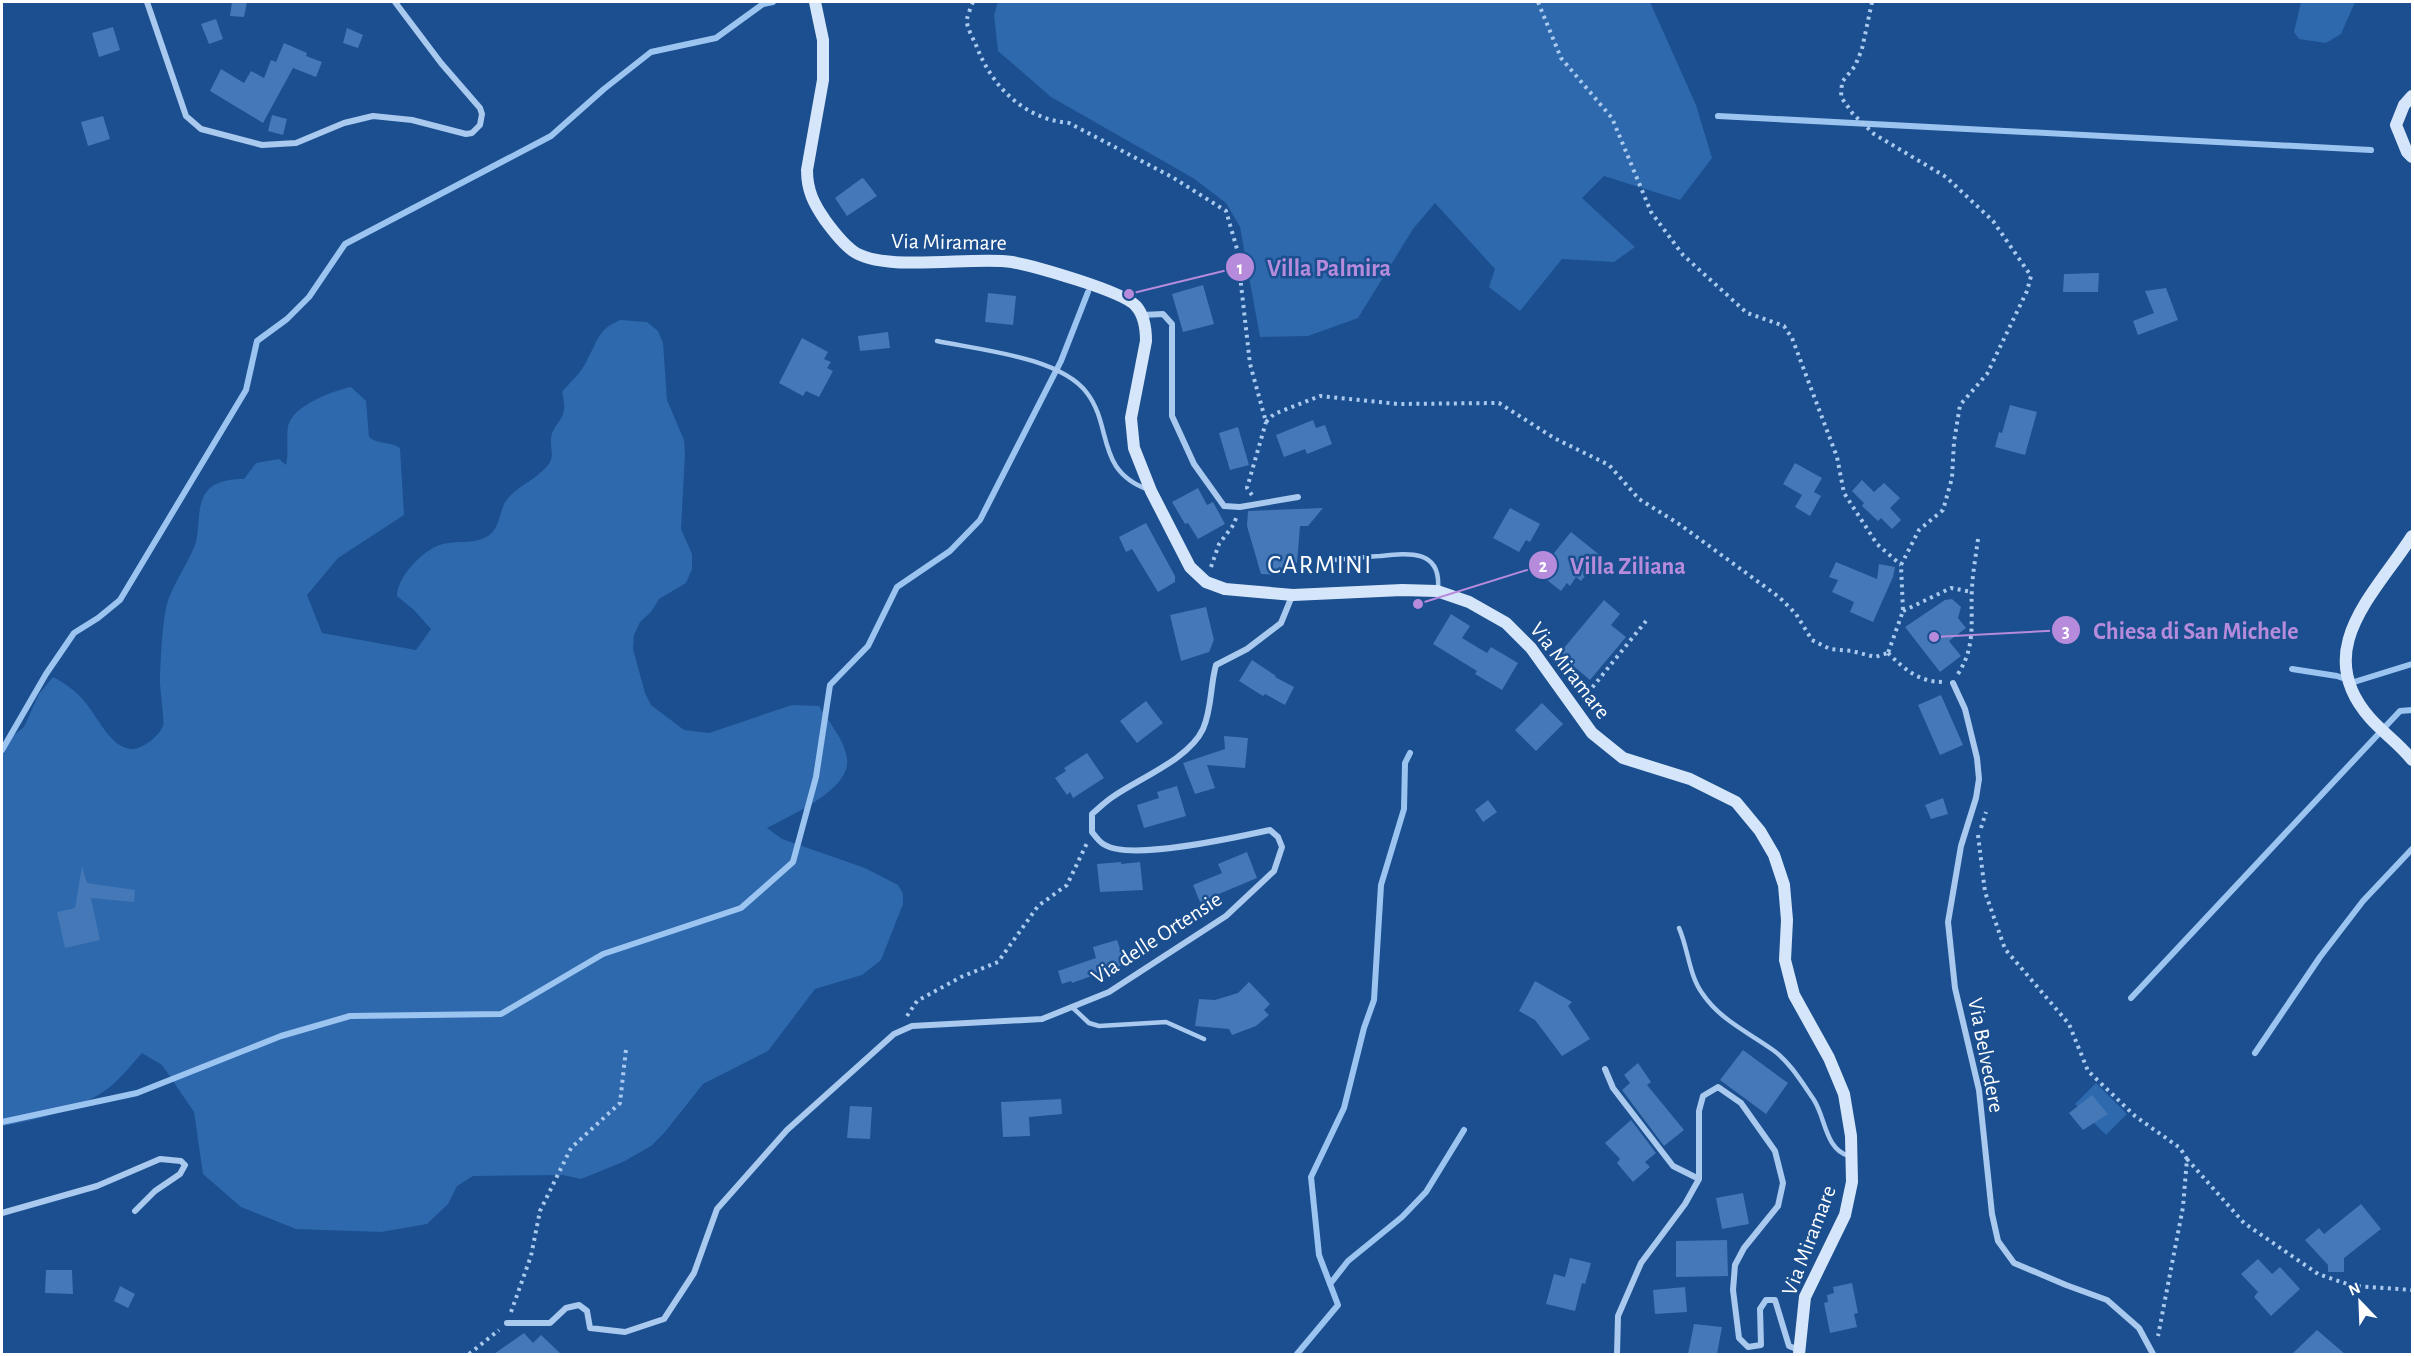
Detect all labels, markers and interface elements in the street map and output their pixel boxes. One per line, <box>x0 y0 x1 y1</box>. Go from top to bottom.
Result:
street label: Via Miramare <box>891 230 1007 254</box>
callout: Villa Palmira <box>1225 246 1403 288</box>
text: Villa Palmira <box>1267 257 1391 281</box>
text: 1 <box>1237 260 1243 278</box>
callout: Villa Ziliana <box>1528 544 1698 586</box>
district label: CARMINI <box>1267 552 1373 578</box>
text: Villa Ziliana <box>1570 555 1686 579</box>
text: 2 <box>1539 558 1548 576</box>
callout: Chiesa di San Michele <box>2051 609 2310 651</box>
street label: Via Miramare <box>1526 618 1615 723</box>
text: Chiesa di San Michele <box>2093 620 2299 644</box>
text: 3 <box>2062 623 2070 641</box>
street label: Via delle Ortensie <box>1087 888 1226 988</box>
street label: Via Belvedere <box>1964 996 2008 1115</box>
street label: Via Miramare <box>1778 1182 1840 1298</box>
north arrow <box>2330 1272 2390 1332</box>
text: N <box>2346 1280 2363 1299</box>

